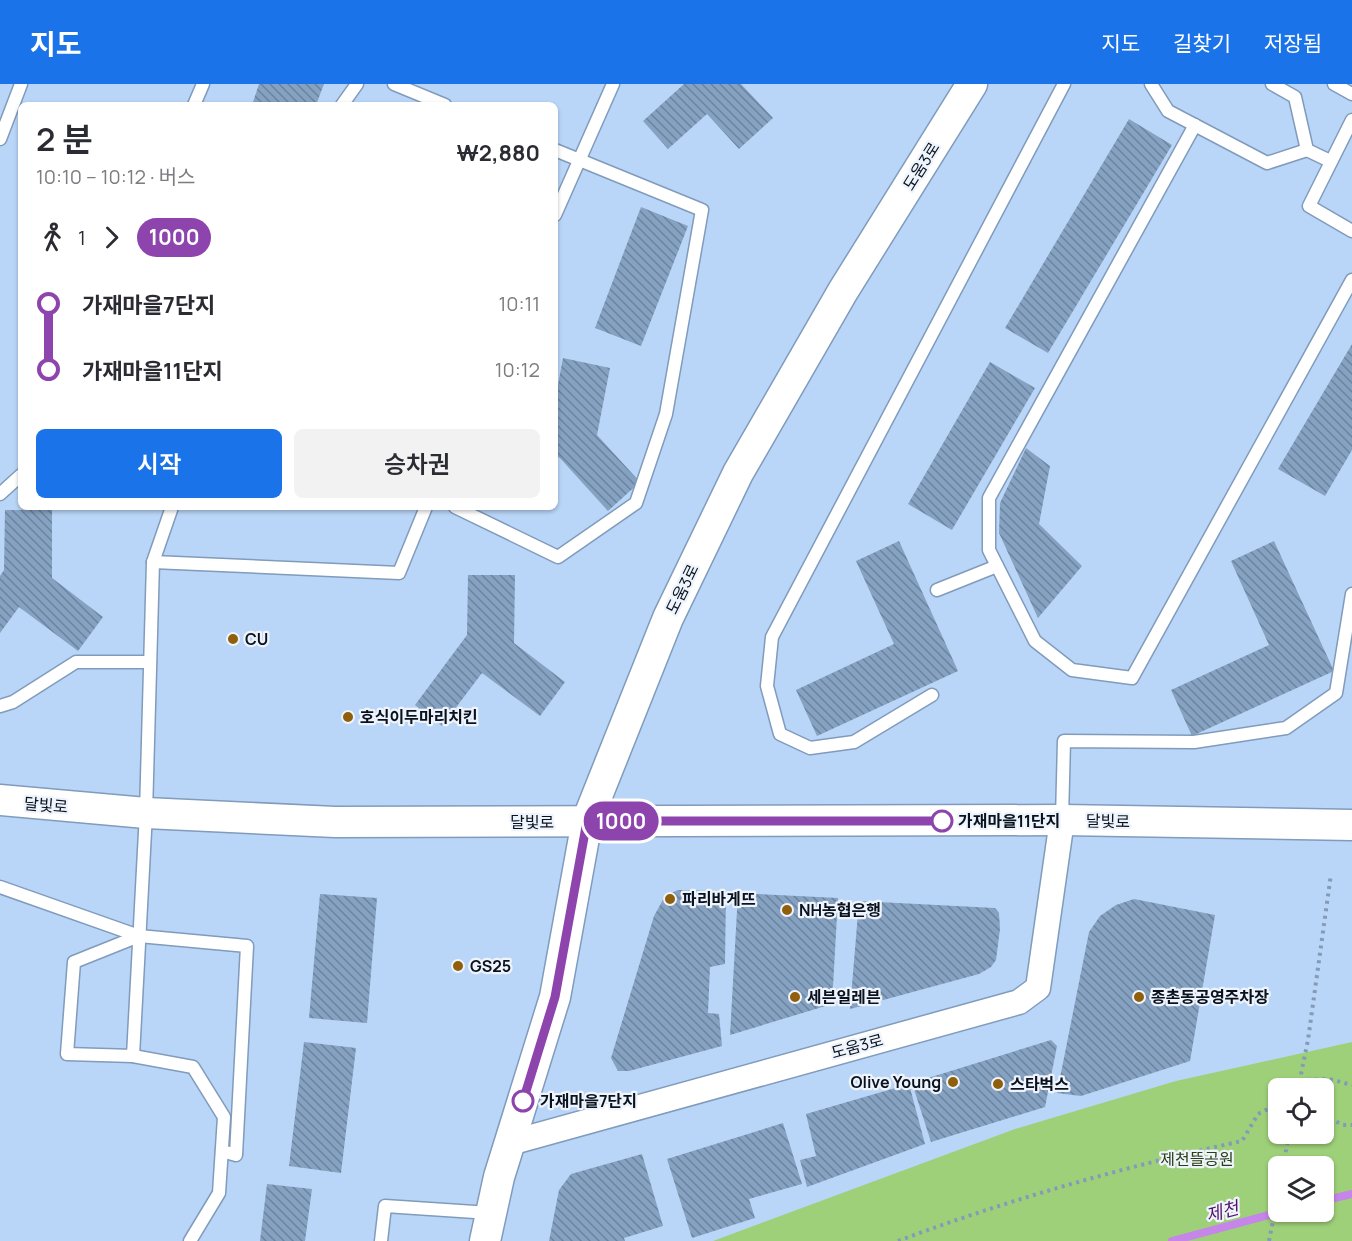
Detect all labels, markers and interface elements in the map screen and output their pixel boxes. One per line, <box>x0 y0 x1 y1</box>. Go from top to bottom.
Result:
text: 지도 <box>30 24 82 62</box>
text: 지도 <box>1101 29 1140 57</box>
text: 길찾기 <box>1173 29 1231 57</box>
text: 저장됨 <box>1264 29 1322 57</box>
text: 2 분 <box>36 116 92 161</box>
street label: 도움3로 <box>898 137 945 194</box>
text: ₩2,880 <box>457 138 540 168</box>
text: 10:10 – 10:12 · 버스 <box>36 163 195 190</box>
icon: walk <box>36 221 69 254</box>
icon: forward <box>95 221 128 254</box>
text: 1000 <box>149 223 199 251</box>
text: 1 <box>78 224 86 251</box>
text: 가재마을7단지 <box>82 290 215 320</box>
text: 10:11 <box>498 290 540 317</box>
text: 가재마을11단지 <box>82 356 223 386</box>
text: 10:12 <box>495 356 540 383</box>
button: 시작 <box>36 429 282 498</box>
button: 승차권 <box>294 429 540 498</box>
street label: 도움3로 <box>660 560 704 618</box>
place label: CU <box>245 628 268 650</box>
marker: CU <box>226 632 240 646</box>
place label: 호식이두마리치킨 <box>360 706 478 728</box>
marker: 호식이두마리치킨 <box>341 710 355 724</box>
street label: 달빛로 <box>23 792 69 818</box>
line badge: 1000 <box>579 802 663 840</box>
text: 1000 <box>596 807 646 835</box>
marker: 가재마을11단지 <box>931 810 953 832</box>
place label: 가재마을11단지 <box>958 810 1060 832</box>
street label: 달빛로 <box>1086 810 1131 832</box>
street label: 달빛로 <box>510 811 554 833</box>
place label: 파리바게뜨 <box>682 888 756 910</box>
marker: 파리바게뜨 <box>663 892 677 906</box>
place label: NH농협은행 <box>799 899 881 921</box>
marker: NH농협은행 <box>780 903 794 917</box>
place label: GS25 <box>470 955 511 977</box>
marker: GS25 <box>451 959 465 973</box>
place label: 세븐일레븐 <box>807 986 881 1008</box>
place label: 종촌동공영주차장 <box>1151 986 1269 1008</box>
marker: 세븐일레븐 <box>788 990 802 1004</box>
marker: 종촌동공영주차장 <box>1132 990 1146 1004</box>
street label: 도움3로 <box>829 1028 886 1063</box>
place label: Olive Young <box>850 1071 941 1093</box>
place label: 스타벅스 <box>1010 1073 1069 1095</box>
marker: Olive Young <box>946 1075 960 1089</box>
marker: 스타벅스 <box>991 1077 1005 1091</box>
map controls <box>1268 1078 1334 1222</box>
button: locate <box>1268 1078 1334 1144</box>
marker: 가재마을7단지 <box>512 1090 534 1112</box>
place label: 가재마을7단지 <box>540 1090 637 1112</box>
park label: 제천뜰공원 <box>1160 1148 1234 1170</box>
button: layers <box>1268 1156 1334 1222</box>
water label: 제천 <box>1203 1194 1243 1227</box>

